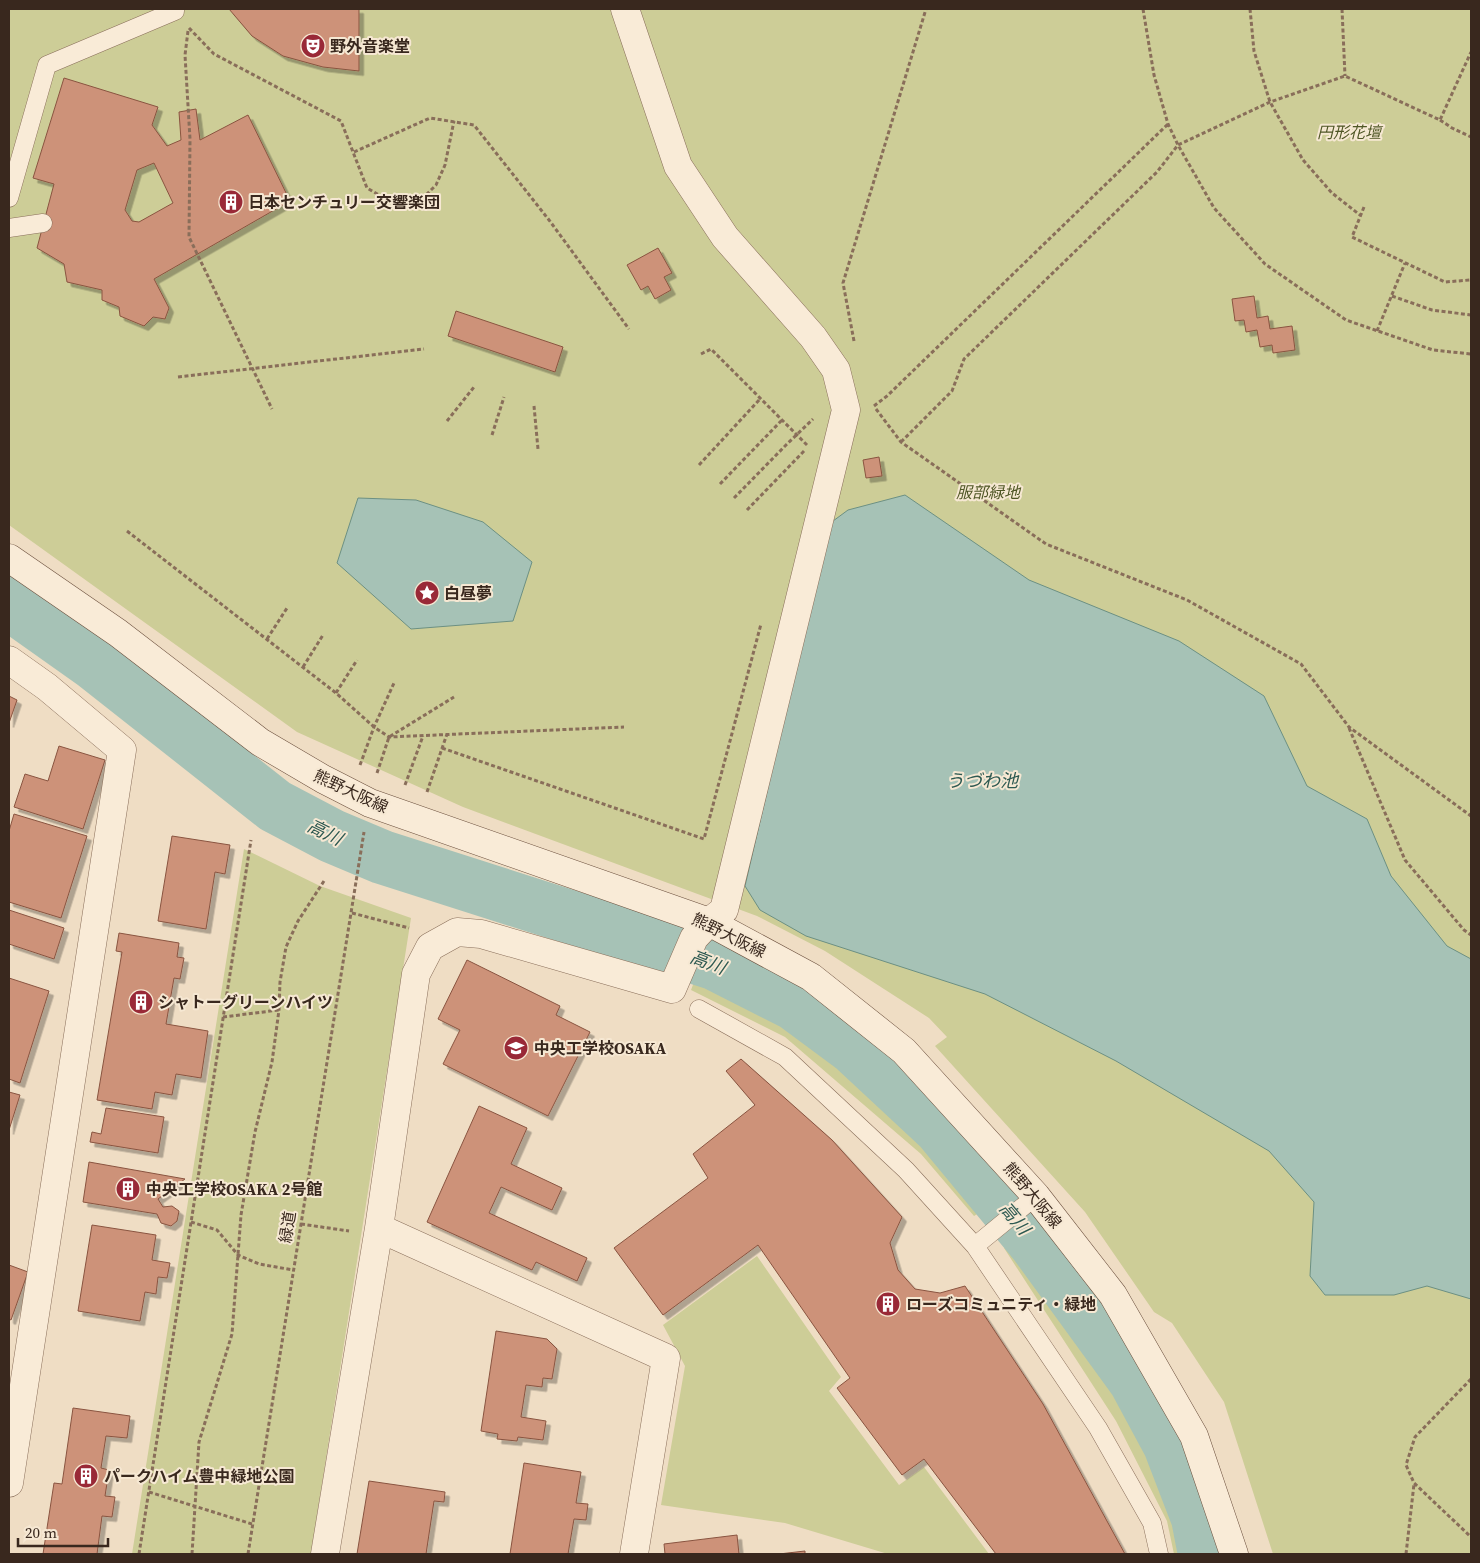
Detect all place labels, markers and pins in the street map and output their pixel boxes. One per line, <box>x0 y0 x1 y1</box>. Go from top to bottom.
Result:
theatre icon: 野外音楽堂 <box>300 33 326 59</box>
place label: 野外音楽堂 <box>330 35 410 57</box>
building icon: 日本センチュリー交響楽団 <box>218 189 244 215</box>
place label: 日本センチュリー交響楽団 <box>248 191 440 213</box>
place icon: 白昼夢 <box>414 580 440 606</box>
place label: 白昼夢 <box>444 582 492 604</box>
building icon: シャトーグリーンハイツ <box>128 989 154 1015</box>
place label: シャトーグリーンハイツ <box>158 991 333 1013</box>
school or university icon: 中央工学校OSAKA <box>503 1035 529 1061</box>
place label: 中央工学校OSAKA <box>534 1037 667 1059</box>
building icon: 中央工学校OSAKA 2号館 <box>115 1176 141 1202</box>
place label: 中央工学校OSAKA 2号館 <box>146 1178 322 1200</box>
building icon: ローズコミュニティ・緑地 <box>875 1291 901 1317</box>
place label: ローズコミュニティ・緑地 <box>906 1293 1096 1315</box>
building icon: パークハイム豊中緑地公園 <box>73 1463 99 1489</box>
place label: パークハイム豊中緑地公園 <box>104 1465 295 1487</box>

